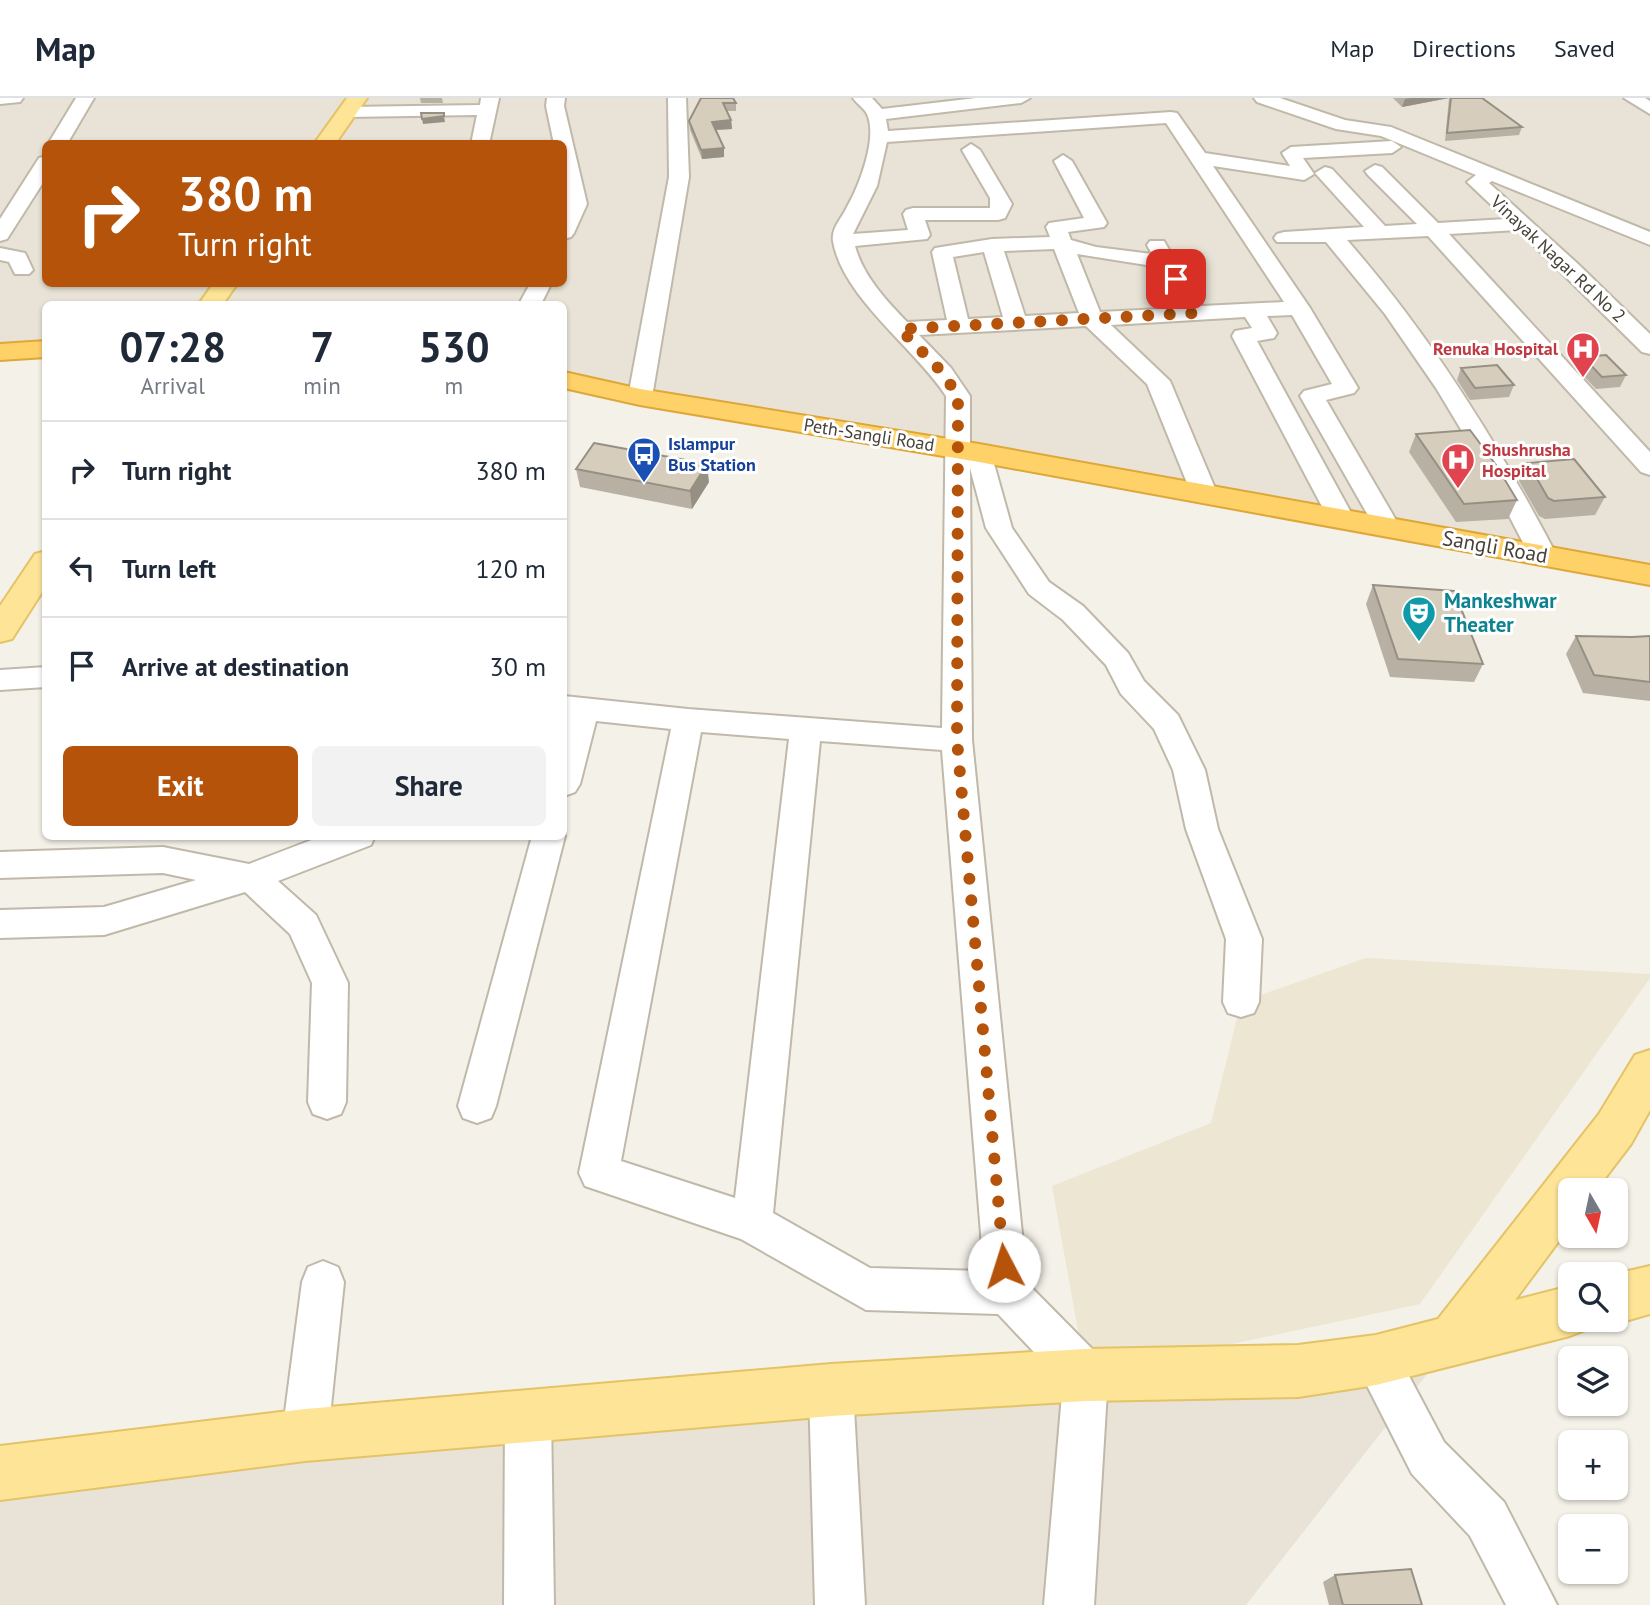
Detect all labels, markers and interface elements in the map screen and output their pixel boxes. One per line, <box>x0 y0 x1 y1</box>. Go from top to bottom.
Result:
text: Map <box>35 27 96 70</box>
text: Map <box>1330 33 1374 64</box>
text: Directions <box>1412 33 1516 64</box>
text: Saved <box>1554 33 1615 64</box>
text: 380 m <box>178 161 313 225</box>
icon: right <box>63 168 154 259</box>
street label: Vinayak Nagar Rd No 2 <box>1485 189 1631 327</box>
text: Turn right <box>178 223 312 265</box>
pin <box>1146 249 1206 309</box>
icon: arrive <box>1157 260 1195 298</box>
text: 07:28 <box>119 319 226 374</box>
text: 7 <box>310 319 334 374</box>
text: 530 <box>418 319 490 374</box>
hospital icon: Renuka Hospital <box>1564 330 1602 379</box>
place label: Renuka Hospital <box>1433 337 1559 360</box>
text: Arrival <box>140 371 205 400</box>
text: min <box>303 371 341 400</box>
text: m <box>445 371 463 400</box>
street label: Peth-Sangli Road <box>802 413 936 456</box>
place label: Islampur Bus Station <box>668 432 756 476</box>
bus stop icon: Islampur Bus Station <box>625 435 663 484</box>
place label: Shushrusha Hospital <box>1482 438 1571 482</box>
hospital icon: Shushrusha Hospital <box>1439 441 1477 490</box>
icon: right <box>63 451 101 489</box>
text: Turn right <box>122 454 231 487</box>
text: 380 m <box>475 454 546 487</box>
street label: Sangli Road <box>1440 524 1550 569</box>
icon: left <box>63 549 101 587</box>
text: Turn left <box>122 552 216 585</box>
text: 120 m <box>475 552 546 585</box>
place label: Mankeshwar Theater <box>1444 587 1557 638</box>
theatre icon: Mankeshwar Theater <box>1400 594 1438 643</box>
icon: arrive <box>63 647 101 685</box>
text: Arrive at destination <box>122 650 349 683</box>
text: 30 m <box>490 650 546 683</box>
button: Exit <box>63 746 298 826</box>
button: Share <box>312 746 546 826</box>
north arrow <box>1558 1178 1628 1248</box>
map controls <box>1558 1178 1628 1584</box>
position arrow <box>967 1229 1041 1303</box>
button: search <box>1558 1262 1628 1332</box>
button: layers <box>1558 1346 1628 1416</box>
button: + <box>1558 1430 1628 1500</box>
button: − <box>1558 1514 1628 1584</box>

